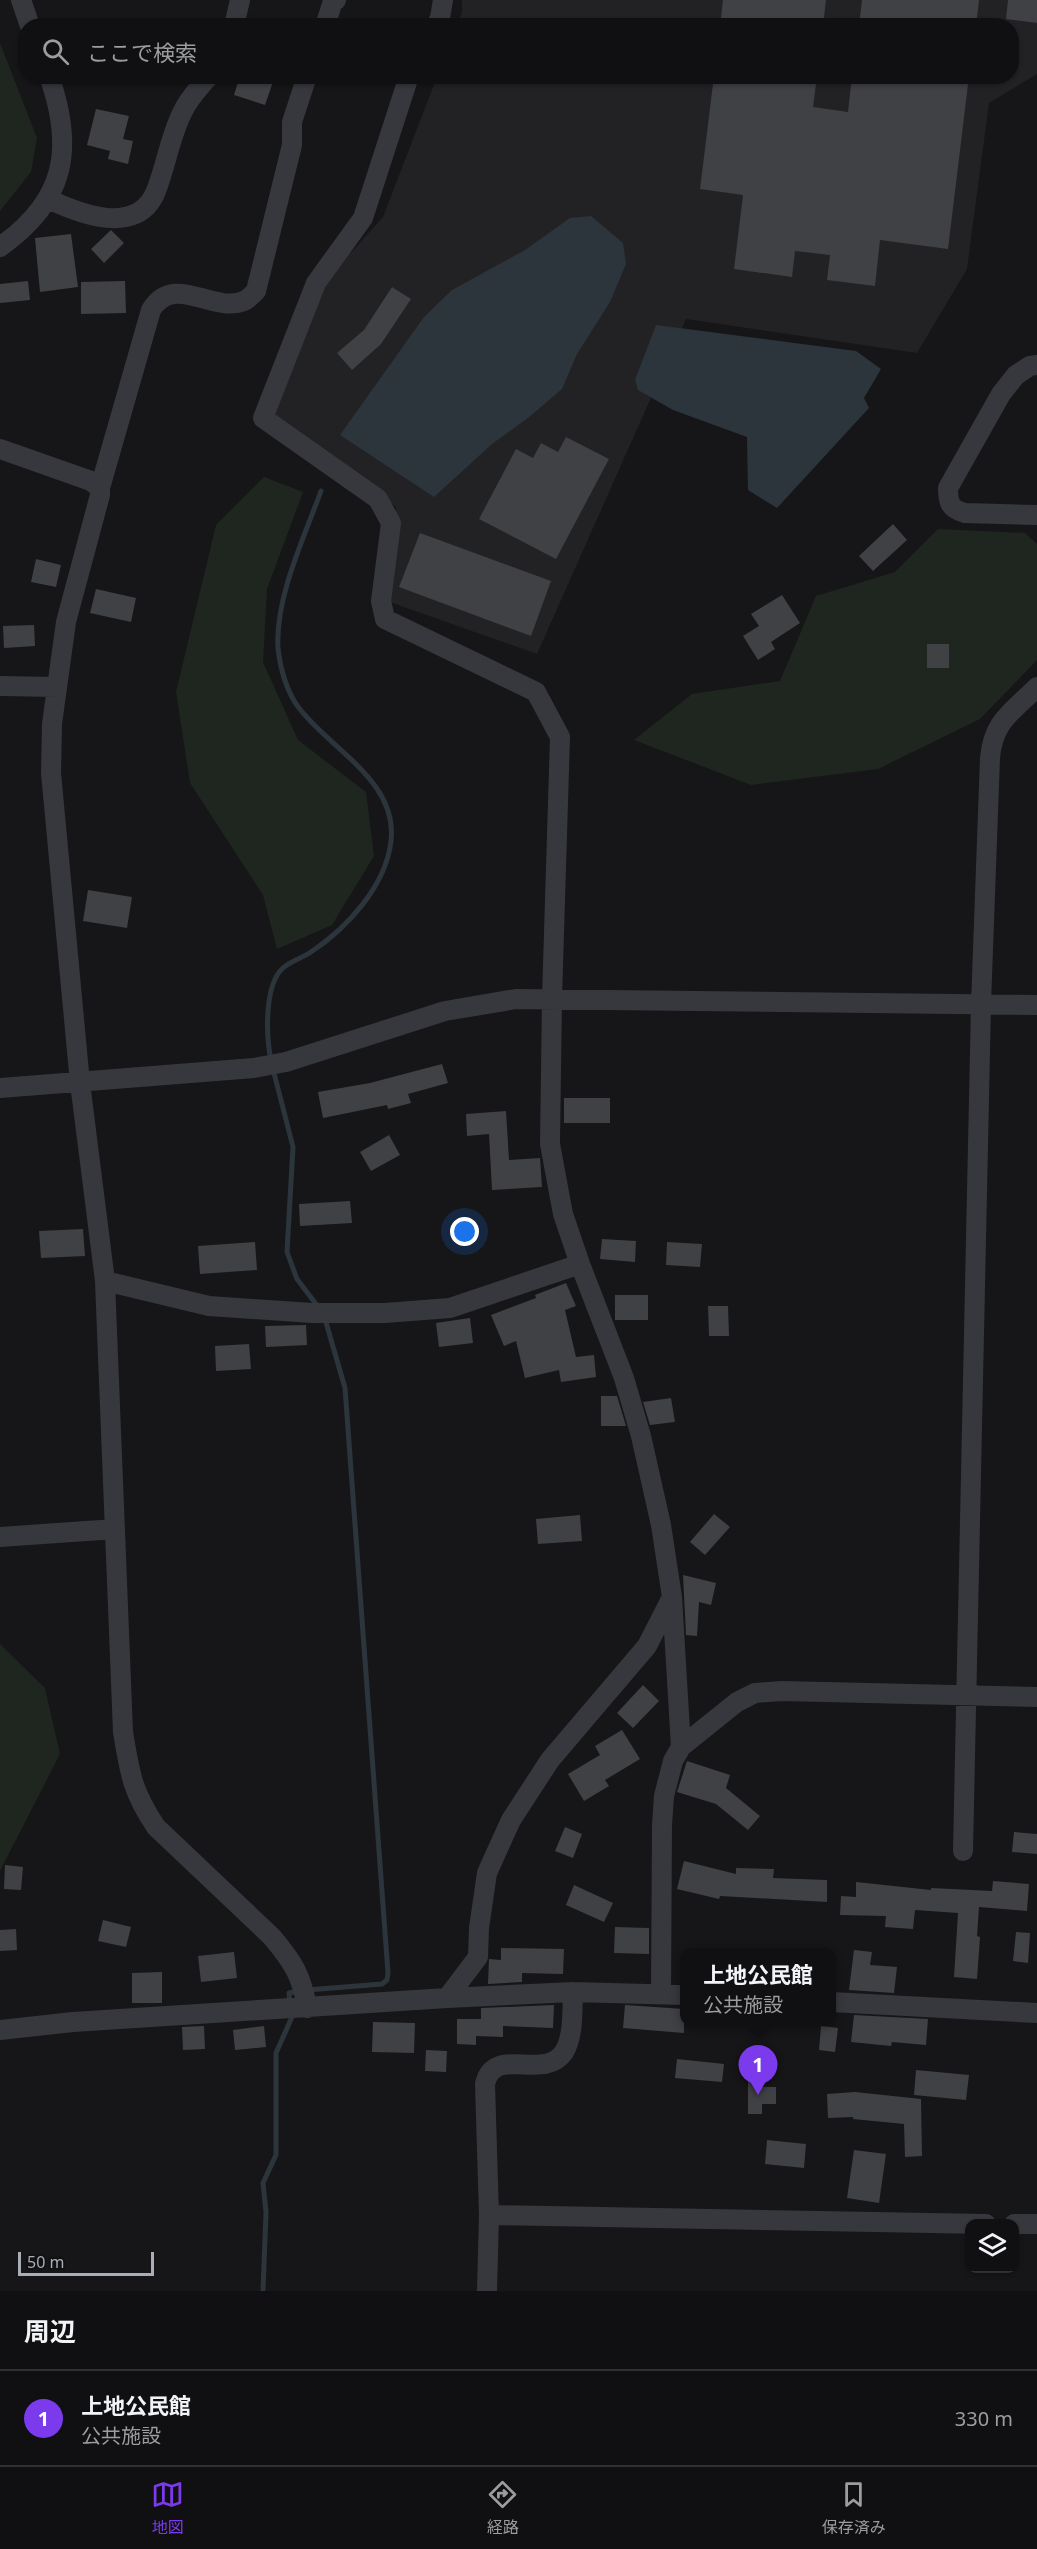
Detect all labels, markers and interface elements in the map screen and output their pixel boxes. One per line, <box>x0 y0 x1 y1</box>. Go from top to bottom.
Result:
search box <box>18 18 1019 84</box>
icon: search <box>39 35 72 68</box>
text: ここで検索 <box>87 37 197 67</box>
your location <box>450 1217 479 1246</box>
popup <box>680 1948 836 2026</box>
text: 上地公民館 <box>703 1959 813 1989</box>
text: 公共施設 <box>703 1991 783 2018</box>
pin: 1 <box>738 2046 777 2095</box>
map controls <box>965 2219 1019 2273</box>
button: layers <box>965 2219 1019 2273</box>
scale bar <box>18 2249 154 2276</box>
text: 50 m <box>27 2251 64 2273</box>
text: 周辺 <box>24 2313 76 2349</box>
text: 上地公民館 <box>81 2390 191 2420</box>
text: 1 <box>38 2405 49 2432</box>
text: 330 m <box>955 2405 1013 2432</box>
text: 公共施設 <box>81 2422 161 2449</box>
tab: 地図 <box>151 2478 184 2538</box>
tab: 経路 <box>486 2478 519 2538</box>
tab: 保存済み <box>822 2478 886 2538</box>

